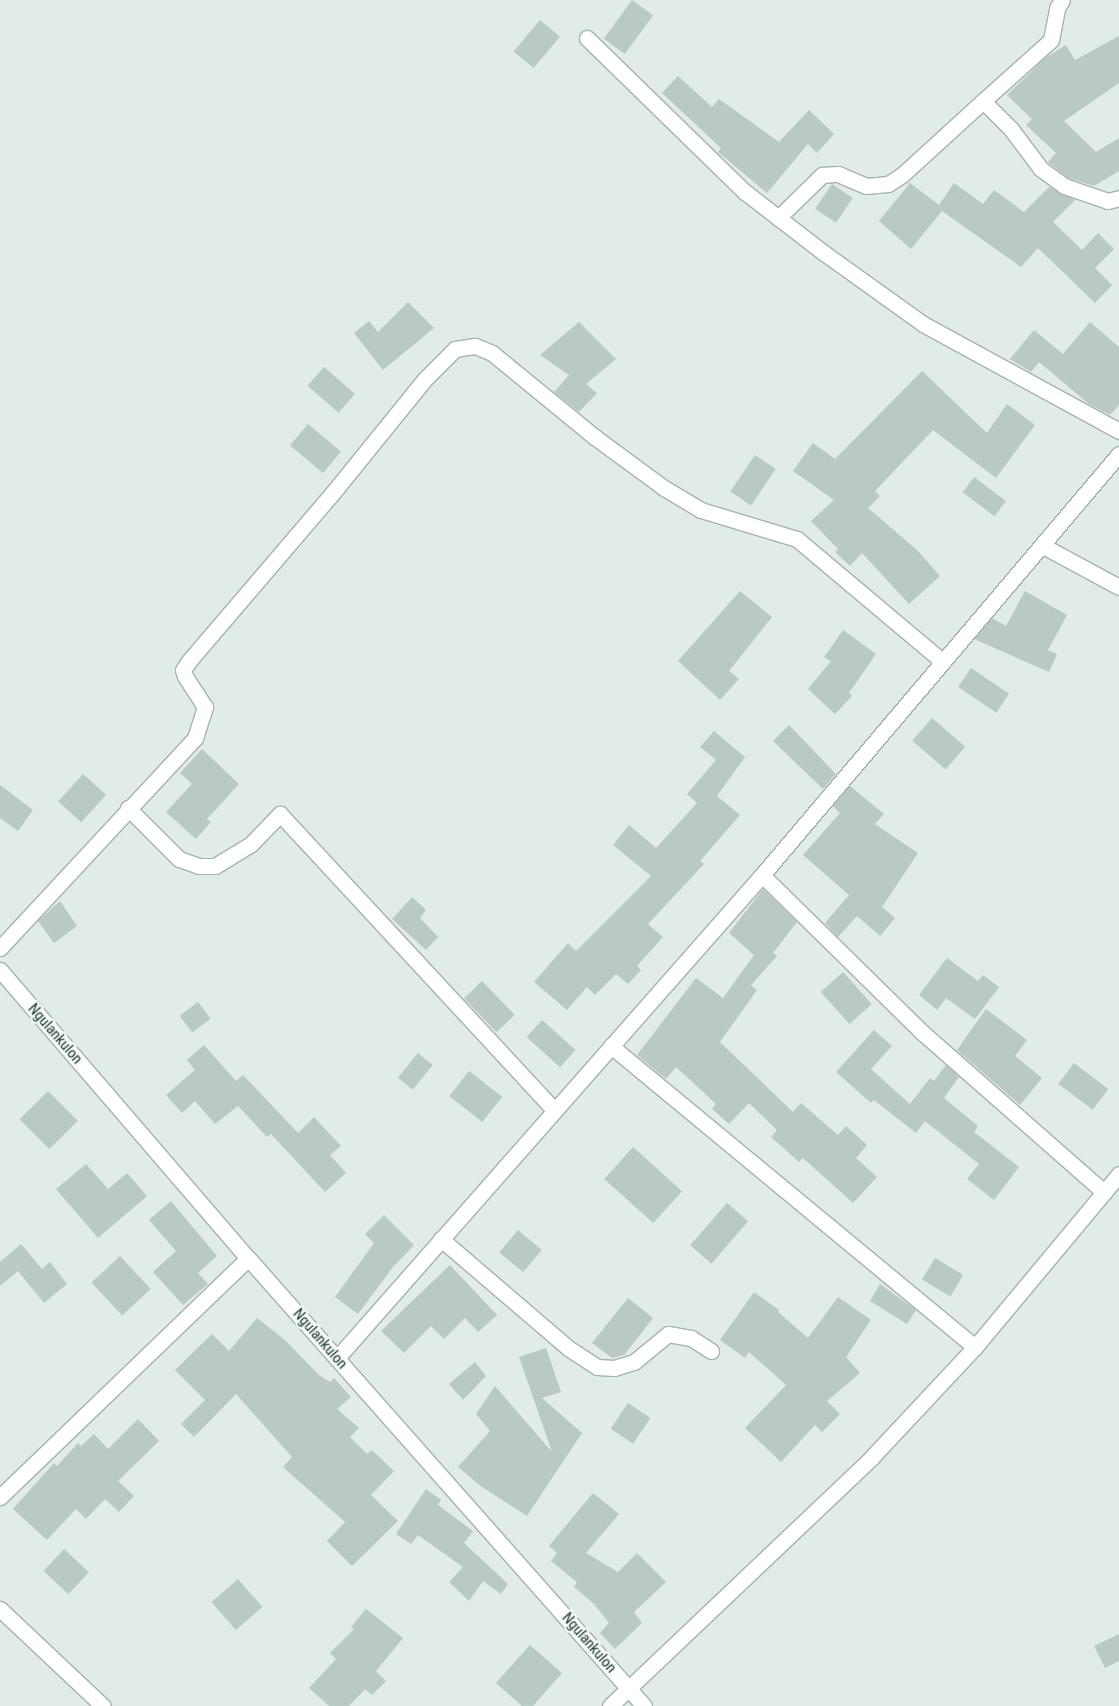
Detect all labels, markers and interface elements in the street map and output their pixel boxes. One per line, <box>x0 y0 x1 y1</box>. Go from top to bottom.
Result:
street label: Ngulankulon <box>24 1000 86 1068</box>
street label: Ngulankulon <box>289 1305 351 1373</box>
street label: Ngulankulon <box>558 1609 620 1677</box>

